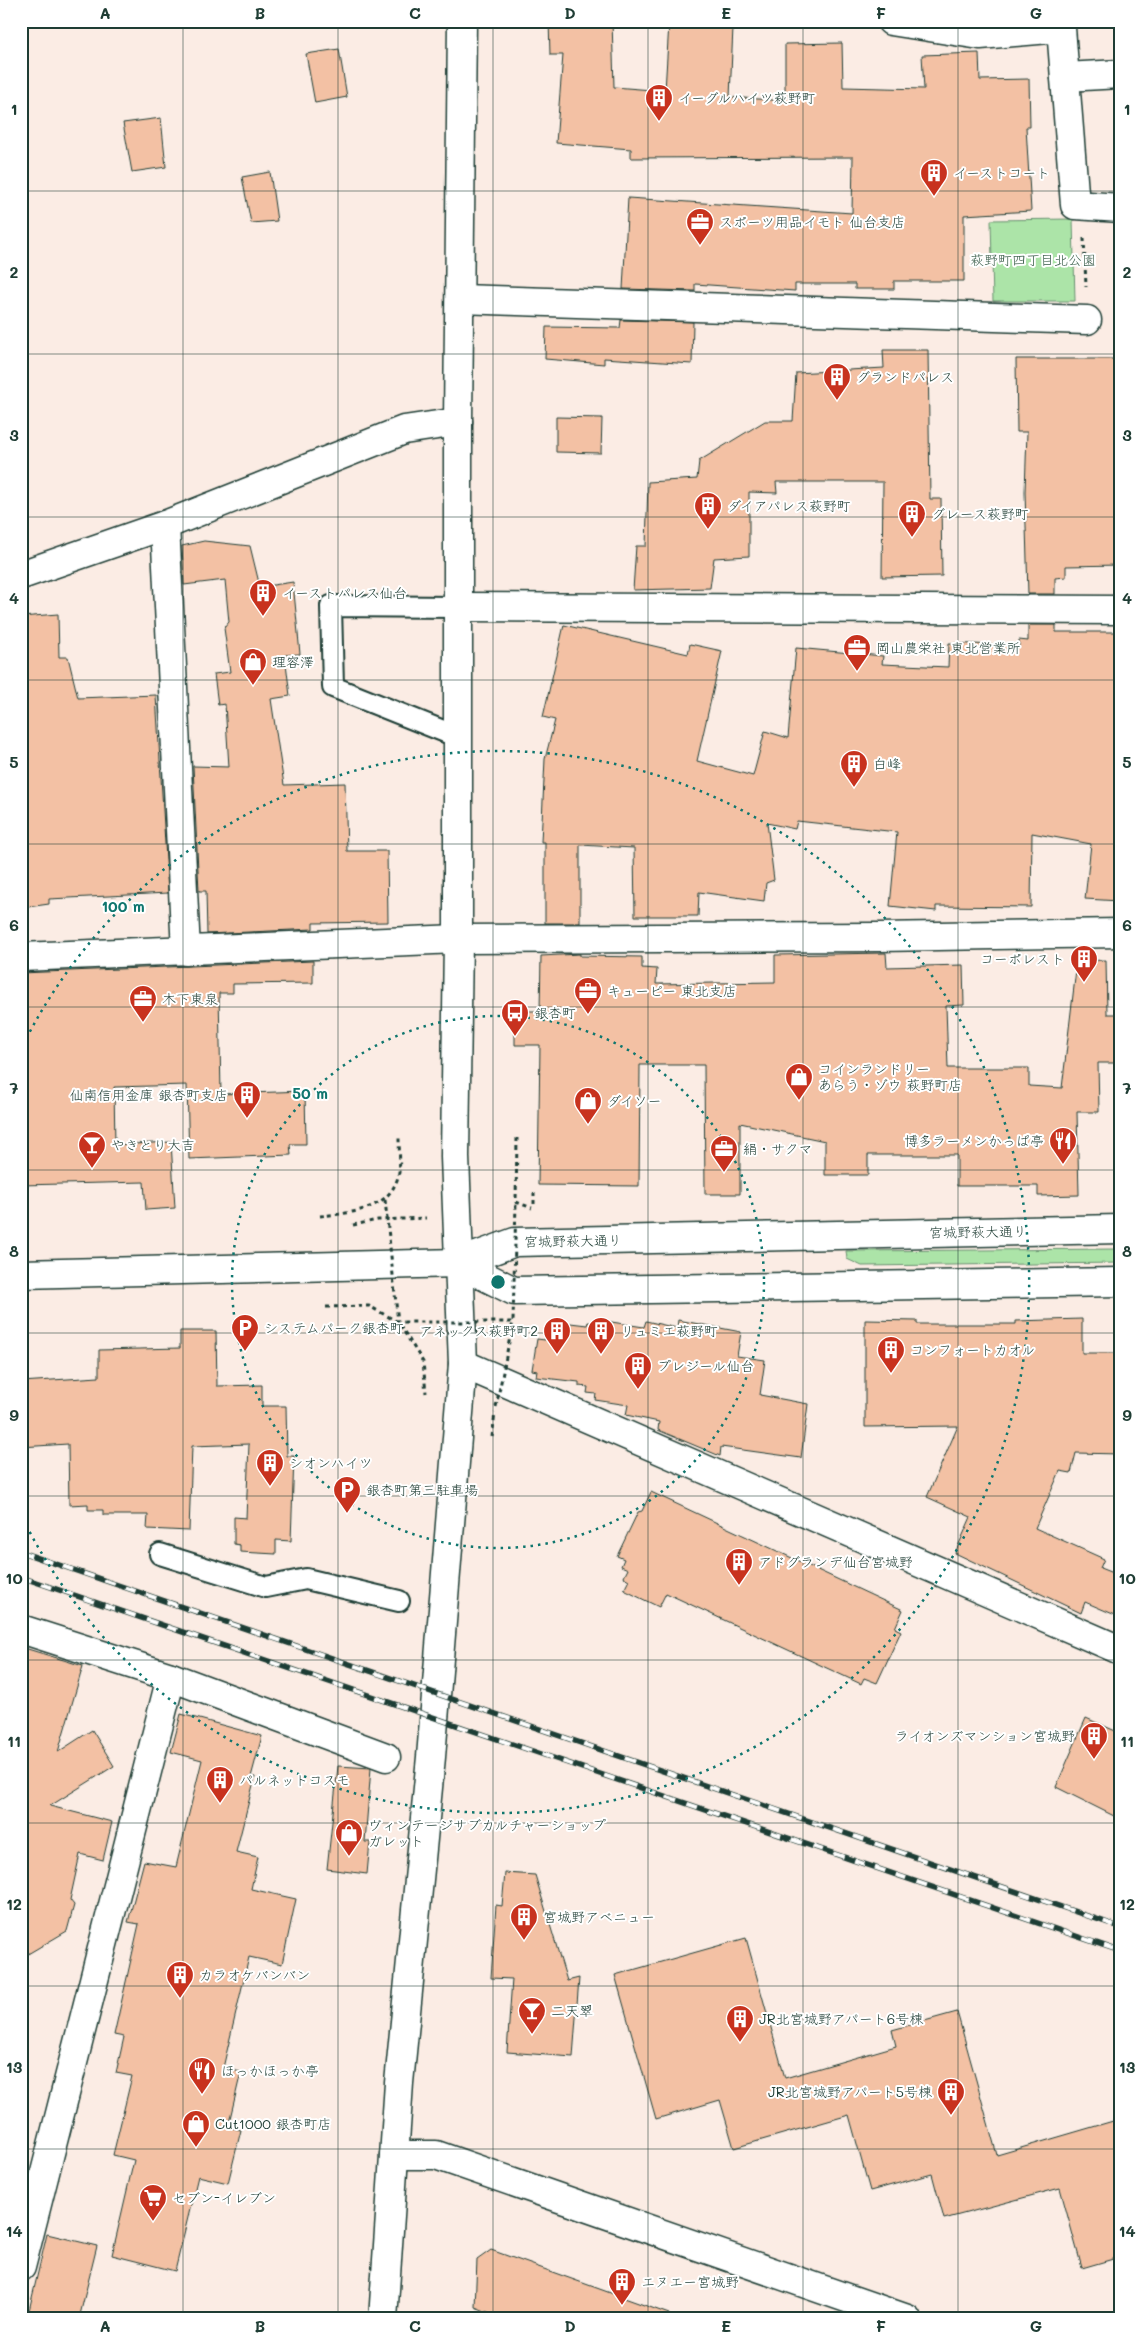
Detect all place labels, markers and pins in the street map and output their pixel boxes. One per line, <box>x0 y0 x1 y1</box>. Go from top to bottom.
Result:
building icon: イーグルハイツ萩野町 <box>644 83 674 122</box>
place label: イーグルハイツ萩野町 <box>678 88 815 107</box>
building icon: イーストコート <box>919 158 949 197</box>
place label: イーストコート <box>953 163 1050 182</box>
office icon: スポーツ用品イモト 仙台支店 <box>685 207 715 246</box>
place label: スポーツ用品イモト 仙台支店 <box>719 212 905 231</box>
building icon: グランドパレス <box>822 362 852 401</box>
place label: グランドパレス <box>856 367 954 386</box>
building icon: ダイアパレス萩野町 <box>693 491 723 530</box>
place label: ダイアパレス萩野町 <box>727 496 851 515</box>
building icon: グレース萩野町 <box>897 499 927 538</box>
place label: グレース萩野町 <box>931 504 1029 523</box>
building icon: イーストパレス仙台 <box>248 578 278 617</box>
place label: イーストパレス仙台 <box>282 583 407 602</box>
office icon: 岡山農栄社 東北営業所 <box>842 633 872 672</box>
place label: 岡山農栄社 東北営業所 <box>876 638 1020 657</box>
shop icon: 理容澤 <box>238 647 268 686</box>
place label: 理容澤 <box>272 652 314 671</box>
building icon: 白峰 <box>839 749 869 788</box>
place label: 白峰 <box>873 754 901 773</box>
building icon: コーポレスト <box>1069 944 1099 983</box>
place label: コーポレスト <box>980 949 1065 968</box>
office icon: キューピー 東北支店 <box>573 976 603 1015</box>
place label: キューピー 東北支店 <box>607 981 737 1000</box>
office icon: 木下東泉 <box>128 984 158 1023</box>
place label: 木下東泉 <box>162 989 218 1008</box>
bus stop icon: 銀杏町 <box>500 998 530 1037</box>
place label: 銀杏町 <box>534 1003 576 1022</box>
place label: コインランドリー あらう・ゾウ 萩野町店 <box>818 1059 962 1094</box>
shop icon: コインランドリー あらう・ゾウ 萩野町店 <box>784 1062 814 1101</box>
building icon: 仙南信用金庫 銀杏町支店 <box>232 1080 262 1119</box>
place label: 仙南信用金庫 銀杏町支店 <box>70 1085 228 1104</box>
shop icon: ダイソー <box>573 1086 603 1125</box>
place label: ダイソー <box>607 1091 662 1110</box>
restaurant icon: 博多ラーメンかっぱ亭 <box>1048 1126 1078 1165</box>
bar icon: やきとり大吉 <box>77 1130 107 1169</box>
place label: 博多ラーメンかっぱ亭 <box>904 1131 1044 1150</box>
office icon: 絹・サクマ <box>709 1134 739 1173</box>
place label: やきとり大吉 <box>111 1135 195 1154</box>
place label: 絹・サクマ <box>743 1139 812 1158</box>
centre of rings <box>489 1273 507 1291</box>
parking icon: システムパーク銀杏町 <box>230 1313 260 1352</box>
building icon: アネックス萩野町2 <box>542 1316 572 1355</box>
building icon: リュミエ萩野町 <box>586 1316 616 1355</box>
place label: システムパーク銀杏町 <box>264 1318 404 1337</box>
place label: アネックス萩野町2 <box>419 1321 538 1340</box>
place label: リュミエ萩野町 <box>620 1321 718 1340</box>
building icon: コンフォートカオル <box>876 1335 906 1374</box>
place label: コンフォートカオル <box>910 1340 1035 1359</box>
building icon: プレジール仙台 <box>623 1351 653 1390</box>
place label: プレジール仙台 <box>657 1356 754 1375</box>
building icon: シオンハイツ <box>255 1448 285 1487</box>
place label: シオンハイツ <box>289 1453 372 1472</box>
parking icon: 銀杏町第三駐車場 <box>332 1475 362 1514</box>
place label: 銀杏町第三駐車場 <box>366 1480 478 1499</box>
building icon: アドグランデ仙台宮城野 <box>724 1547 754 1586</box>
place label: アドグランデ仙台宮城野 <box>758 1552 913 1571</box>
building icon: ライオンズマンション宮城野 <box>1079 1721 1109 1760</box>
place label: ライオンズマンション宮城野 <box>895 1726 1075 1745</box>
building icon: パルネットコスモ <box>205 1765 235 1804</box>
place label: パルネットコスモ <box>239 1770 350 1789</box>
place label: ヴィンテージサブカルチャーショップ ガレット <box>368 1815 606 1850</box>
shop icon: ヴィンテージサブカルチャーショップ ガレット <box>334 1818 364 1857</box>
building icon: 宮城野アベニュー <box>509 1902 539 1941</box>
place label: 宮城野アベニュー <box>543 1907 655 1926</box>
building icon: カラオケバンバン <box>165 1960 195 1999</box>
place label: カラオケバンバン <box>199 1965 310 1984</box>
bar icon: 二天翠 <box>517 1996 547 2035</box>
place label: 二天翠 <box>551 2001 593 2020</box>
building icon: JR北宮城野アパート6号棟 <box>725 2004 755 2043</box>
place label: JR北宮城野アパート6号棟 <box>759 2009 924 2028</box>
restaurant icon: ほっかほっか亭 <box>187 2056 217 2095</box>
place label: ほっかほっか亭 <box>221 2061 319 2080</box>
building icon: JR北宮城野アパート5号棟 <box>936 2077 966 2116</box>
place label: JR北宮城野アパート5号棟 <box>768 2082 933 2101</box>
shop icon: Cut1000 銀杏町店 <box>181 2109 211 2148</box>
place label: Cut1000 銀杏町店 <box>215 2114 331 2133</box>
supermarket icon: セブン-イレブン <box>138 2183 168 2222</box>
place label: セブン-イレブン <box>172 2188 276 2207</box>
building icon: エヌエー宮城野 <box>607 2267 637 2306</box>
place label: エヌエー宮城野 <box>641 2272 739 2291</box>

